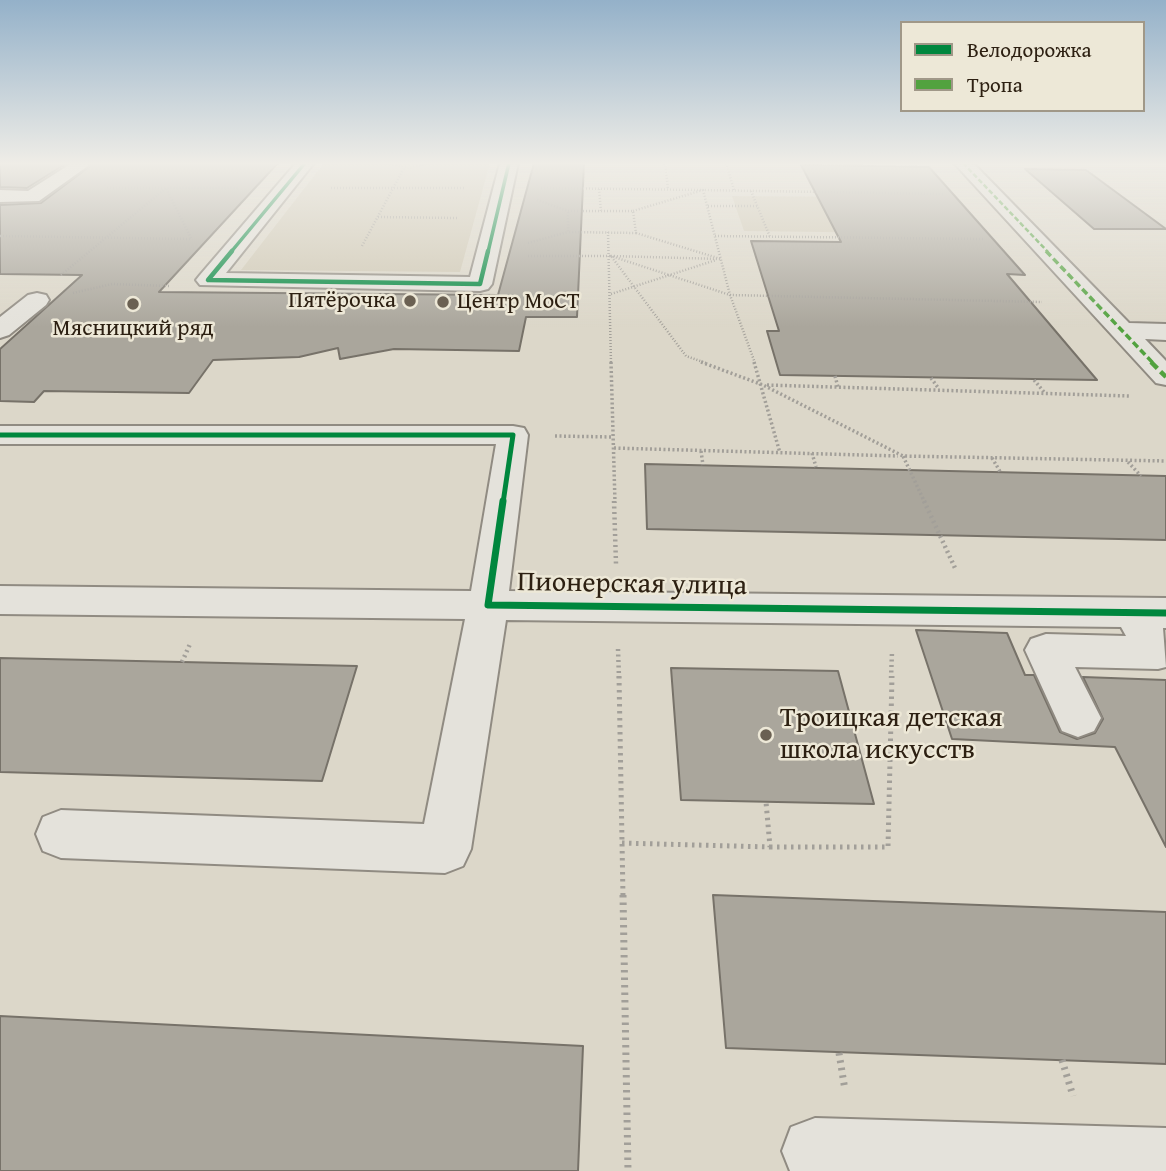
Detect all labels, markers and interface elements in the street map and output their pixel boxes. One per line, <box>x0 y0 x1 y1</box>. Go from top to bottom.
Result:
legend <box>900 21 1145 112</box>
text: Велодорожка <box>967 34 1092 65</box>
text: Тропа <box>967 69 1023 100</box>
place label: Пятёрочка <box>288 287 396 315</box>
place label: Центр МоСТ <box>457 288 580 316</box>
marker: Пятёрочка <box>402 293 418 309</box>
marker: Центр МоСТ <box>435 294 451 310</box>
marker: Мясницкий ряд <box>125 296 141 312</box>
place label: Мясницкий ряд <box>52 315 214 343</box>
street label: Пионерская улица <box>517 566 747 604</box>
place label: Троицкая детская школа искусств <box>780 702 1002 768</box>
marker: Троицкая детская школа искусств <box>758 727 774 743</box>

